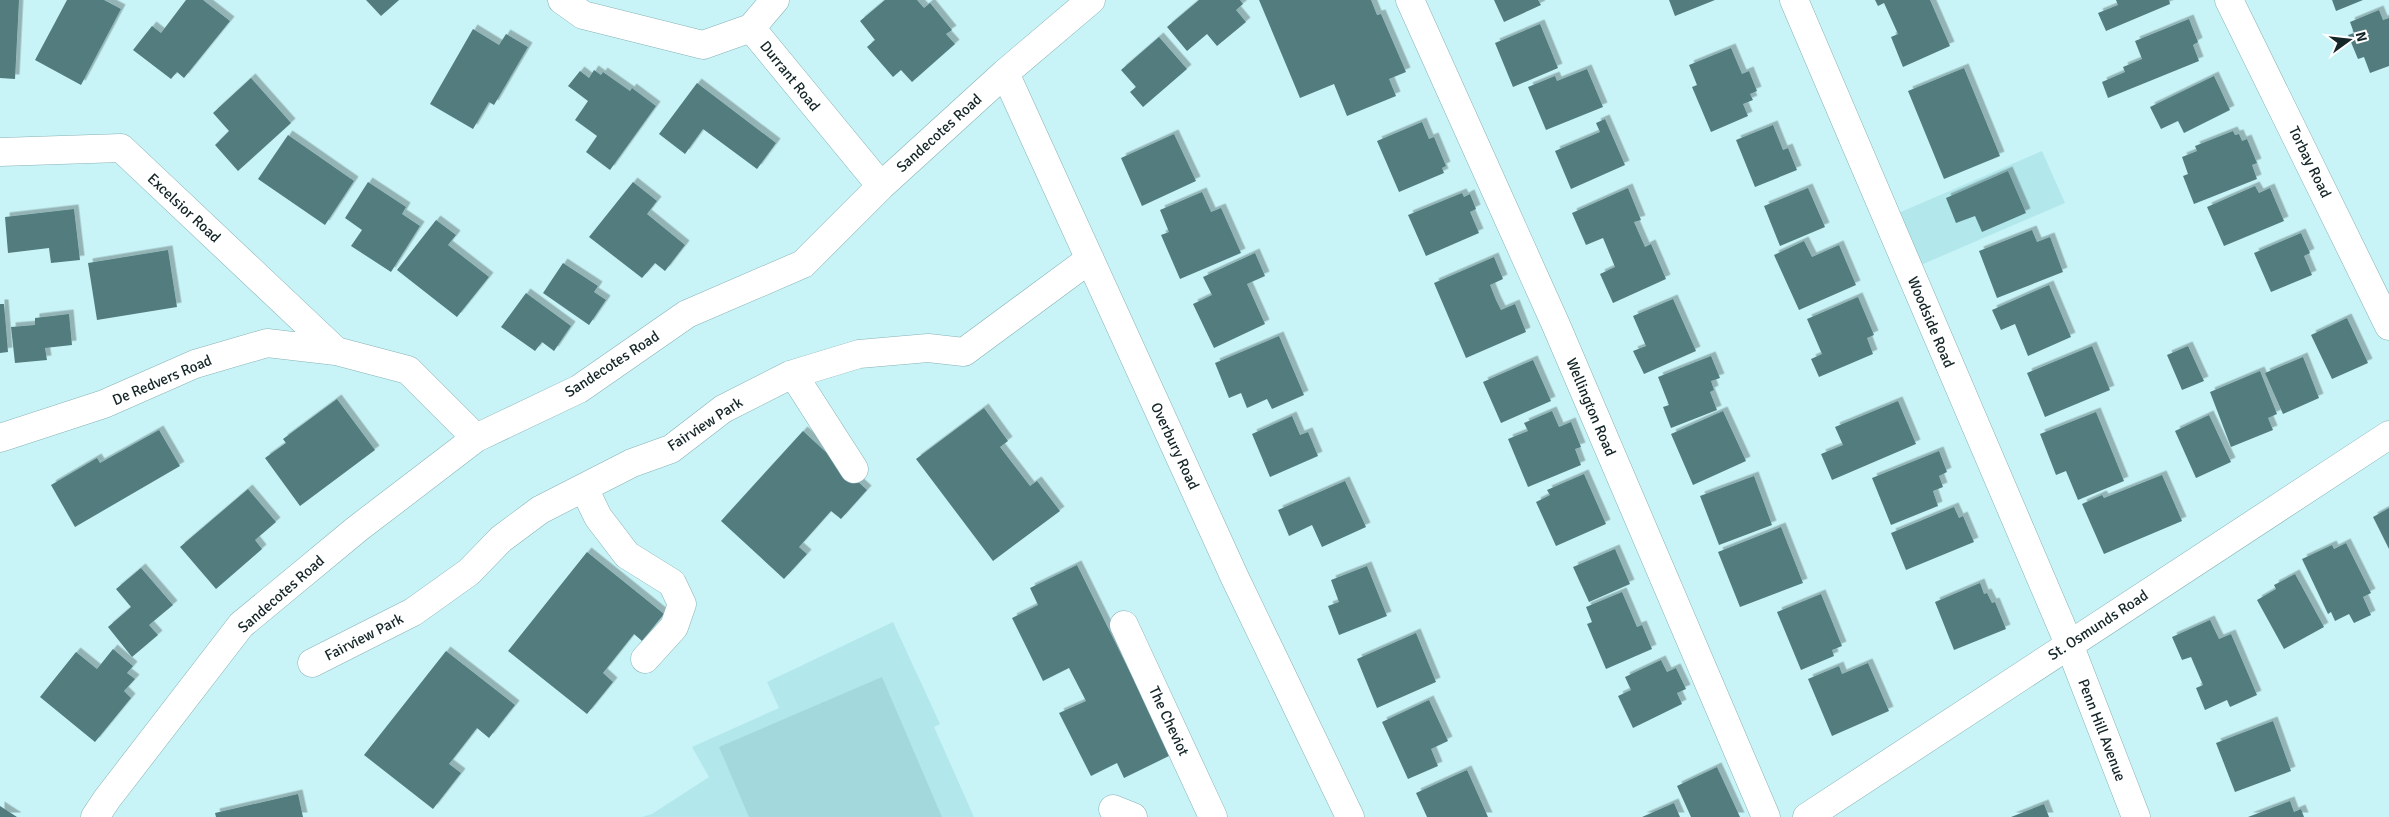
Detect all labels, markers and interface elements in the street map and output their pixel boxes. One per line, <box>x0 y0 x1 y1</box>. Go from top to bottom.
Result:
north arrow <box>2324 15 2374 65</box>
text: N <box>2352 30 2371 44</box>
street label: Durrant Road <box>756 37 824 115</box>
street label: Sandecotes Road <box>893 90 985 176</box>
street label: Torbay Road <box>2285 123 2335 201</box>
street label: Excelsior Road <box>144 170 224 246</box>
street label: Woodside Road <box>1904 274 1958 370</box>
street label: Sandecotes Road <box>561 327 663 401</box>
street label: De Redvers Road <box>110 351 215 409</box>
street label: Wellington Road <box>1562 355 1620 459</box>
street label: Fairview Park <box>664 393 746 455</box>
street label: Overbury Road <box>1147 400 1203 492</box>
street label: Sandecotes Road <box>234 551 328 636</box>
street label: St. Osmunds Road <box>2045 586 2151 664</box>
street label: Fairview Park <box>322 609 407 665</box>
street label: Penn Hill Avenue <box>2074 676 2130 784</box>
street label: The Cheviot <box>1145 683 1193 759</box>

